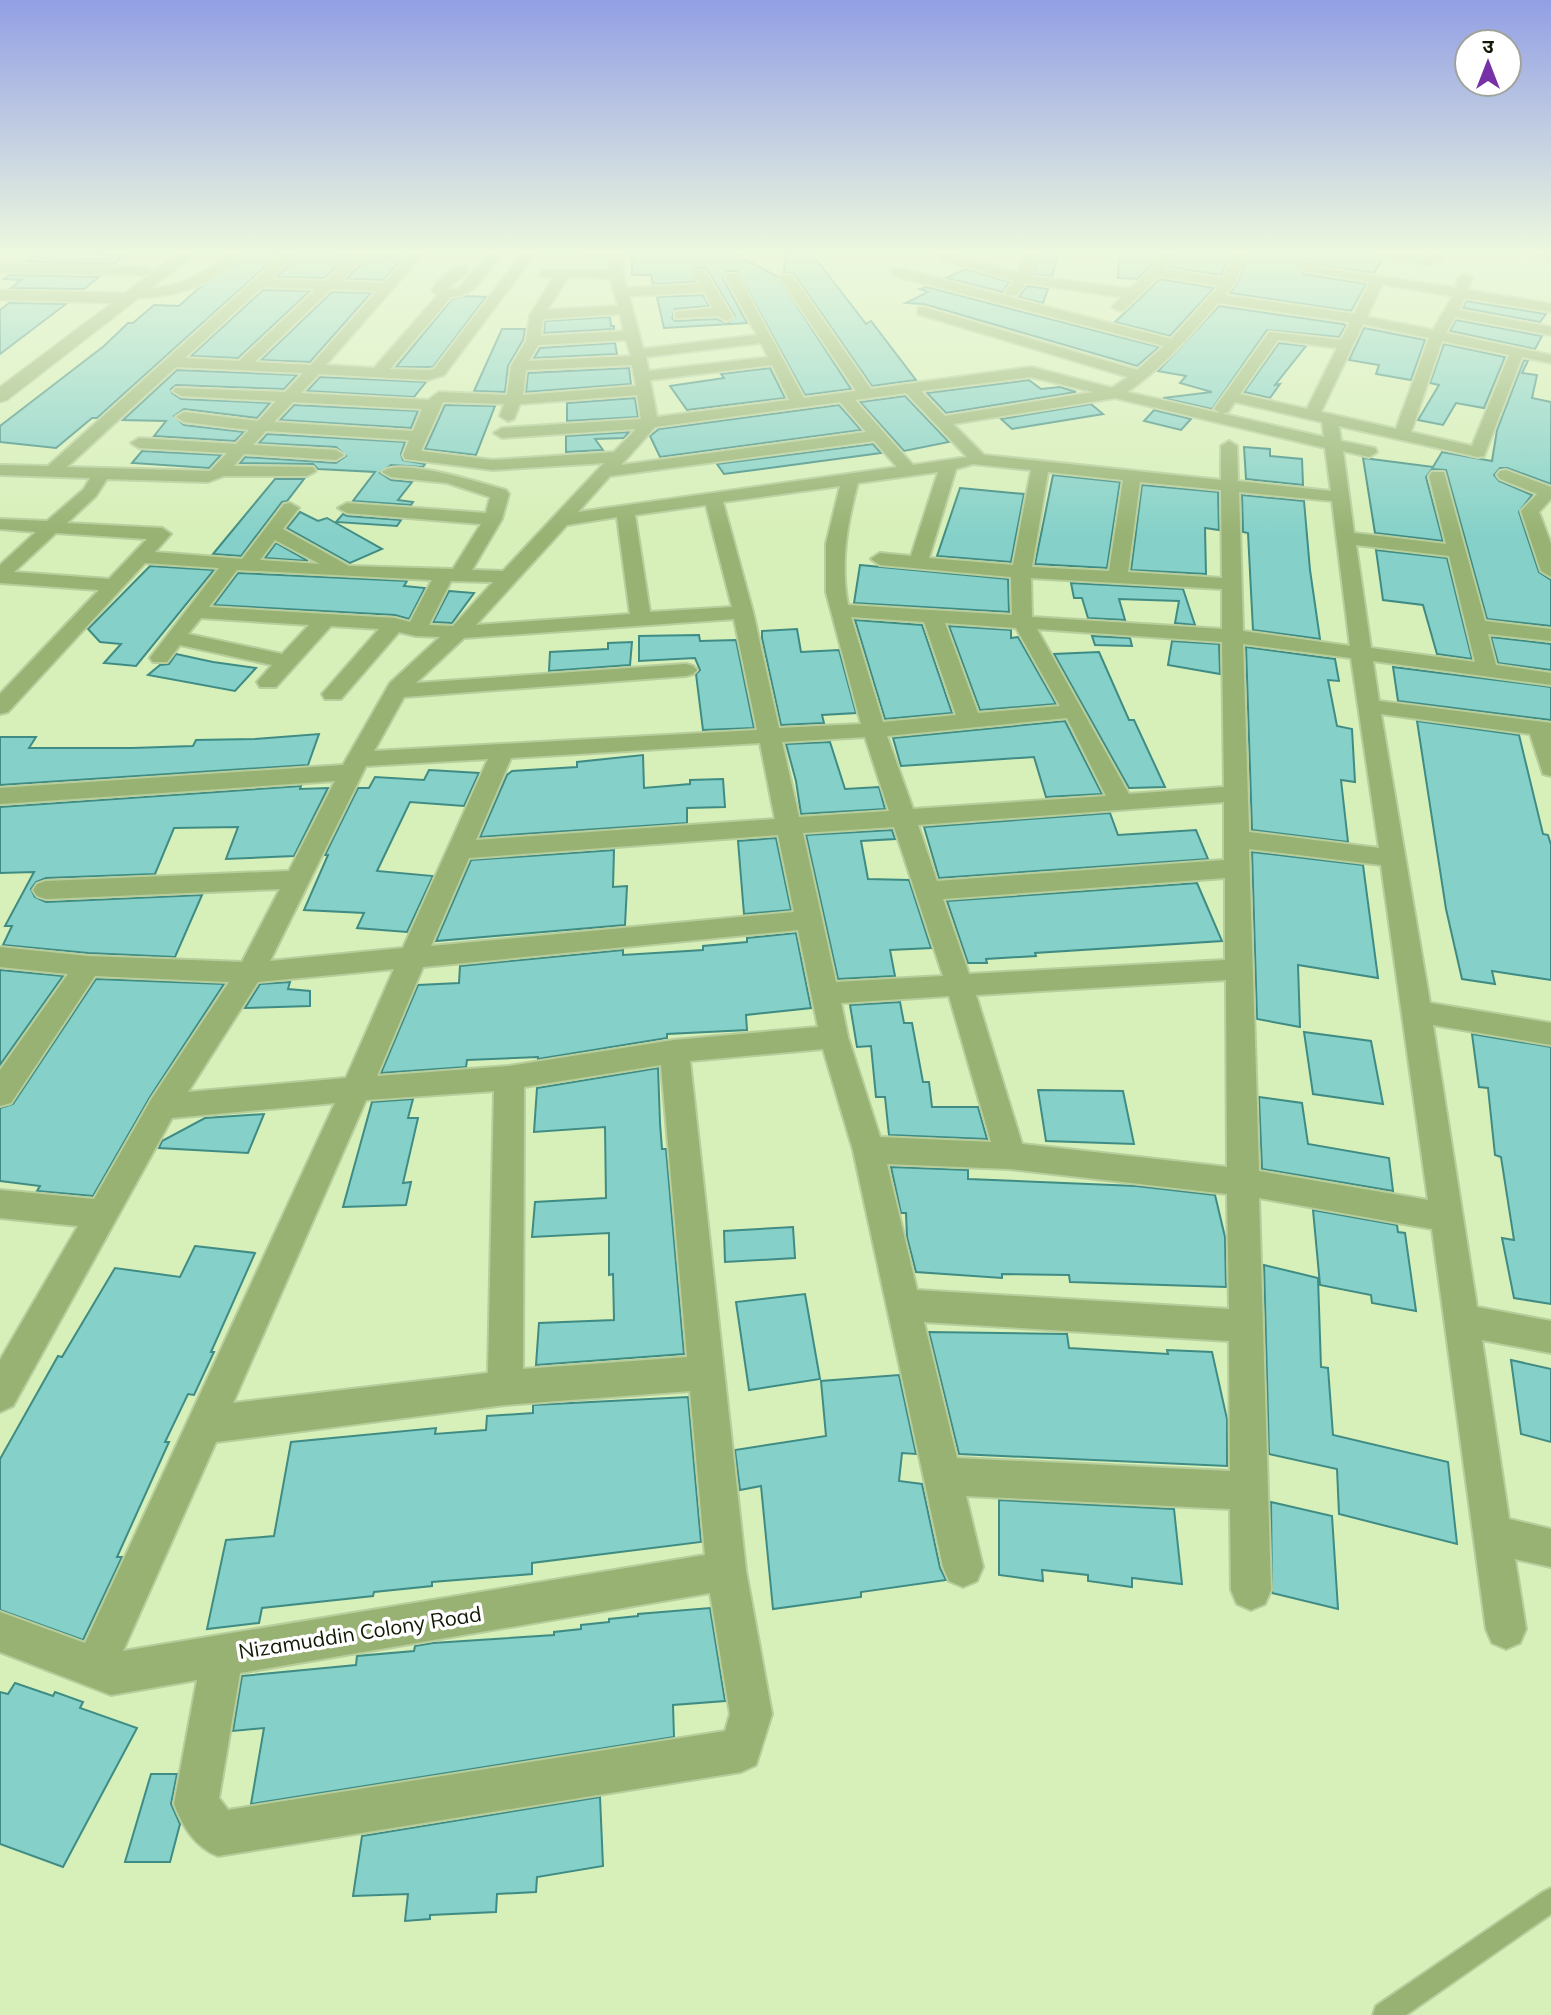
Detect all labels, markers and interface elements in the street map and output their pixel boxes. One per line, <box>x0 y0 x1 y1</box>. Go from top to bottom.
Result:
north arrow <box>1453 28 1523 98</box>
text: उ <box>1482 34 1494 58</box>
street label: Nizamuddin Colony Road <box>237 1600 483 1664</box>

